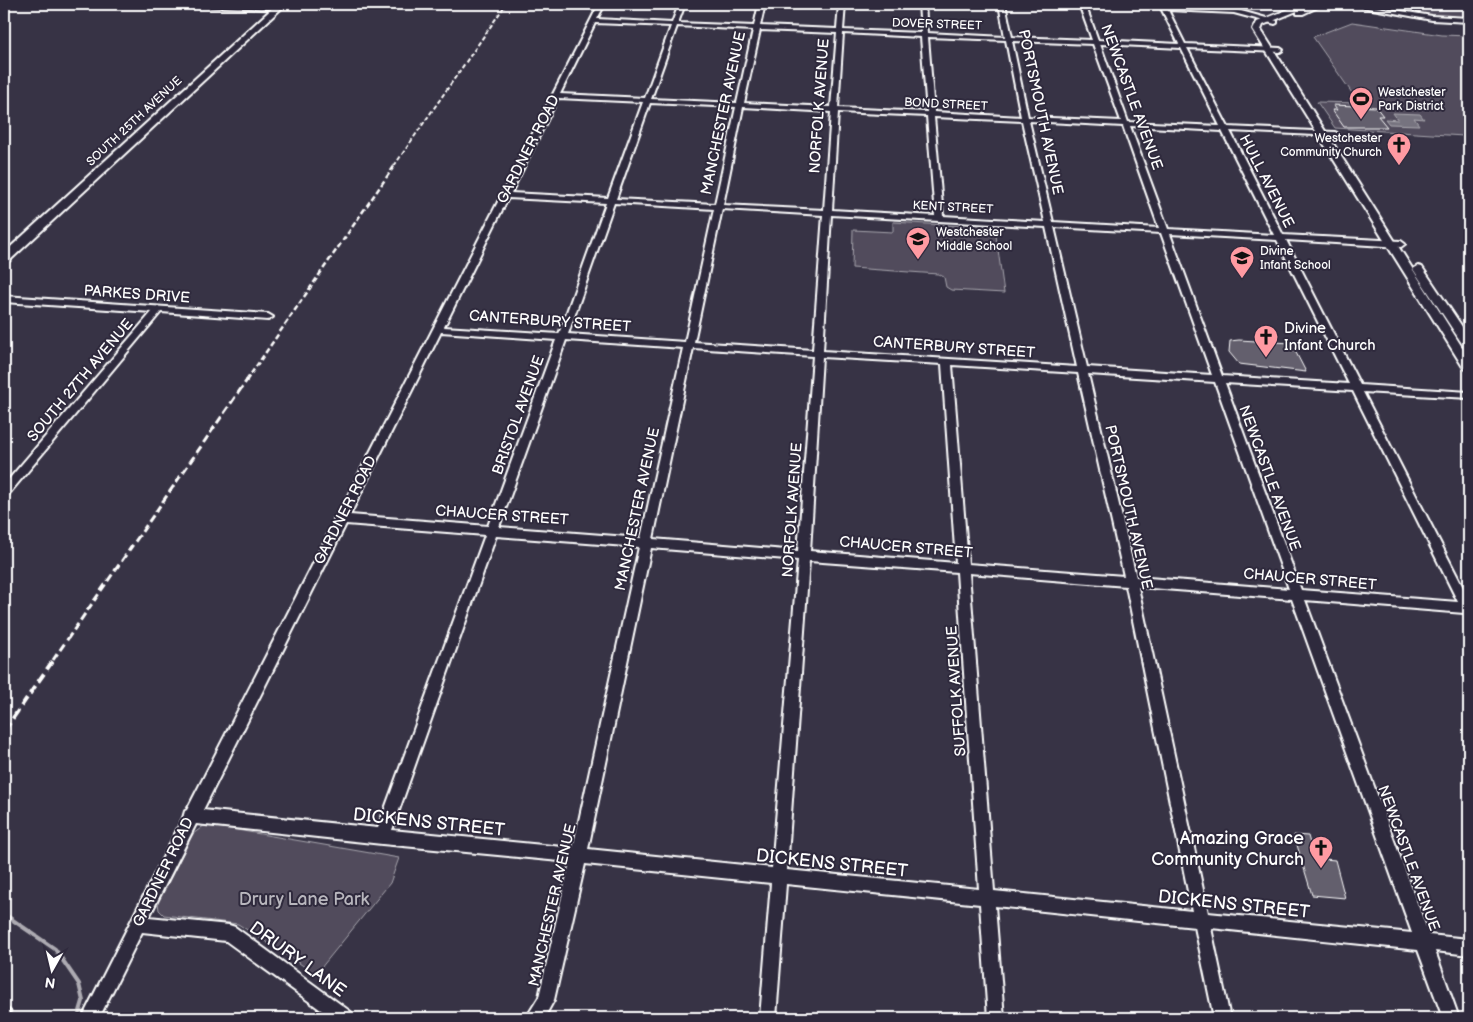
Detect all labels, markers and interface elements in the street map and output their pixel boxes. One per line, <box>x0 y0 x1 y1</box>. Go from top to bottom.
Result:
street label: DOVER STREET <box>892 15 983 34</box>
street label: NEWCASTLE AVENUE <box>1096 22 1167 173</box>
street label: PORTSMOUTH AVENUE <box>1014 28 1067 196</box>
street label: MANCHESTER AVENUE <box>697 30 750 197</box>
street label: NORFOLK AVENUE <box>805 38 834 174</box>
street label: SOUTH 25TH AVENUE <box>84 73 185 169</box>
place label: Westchester Park District <box>1378 85 1446 114</box>
sports icon: Westchester Park District <box>1348 86 1374 120</box>
street label: GARDNER ROAD <box>493 92 564 207</box>
street label: BOND STREET <box>904 95 989 114</box>
street label: HULL AVENUE <box>1235 131 1298 231</box>
place label: Westchester Community Church <box>1280 131 1383 160</box>
church icon: Westchester Community Church <box>1386 132 1412 166</box>
street label: KENT STREET <box>912 198 994 217</box>
place label: Westchester Middle School <box>936 225 1012 254</box>
school or university icon: Westchester Middle School <box>905 226 931 260</box>
place label: Divine Infant School <box>1260 244 1331 273</box>
school or university icon: Divine Infant School <box>1229 245 1255 279</box>
street label: PARKES DRIVE <box>83 281 191 308</box>
street label: CANTERBURY STREET <box>468 306 632 337</box>
street label: SOUTH 27TH AVENUE <box>23 315 138 446</box>
place label: Divine Infant Church <box>1284 319 1376 355</box>
church icon: Divine Infant Church <box>1253 324 1279 358</box>
street label: CANTERBURY STREET <box>872 332 1036 363</box>
street label: BRISTOL AVENUE <box>488 353 549 478</box>
street label: NEWCASTLE AVENUE <box>1234 403 1305 554</box>
street label: PORTSMOUTH AVENUE <box>1100 423 1157 591</box>
street label: MANCHESTER AVENUE <box>611 426 664 593</box>
street label: NORFOLK AVENUE <box>778 442 807 578</box>
street label: GARDNER ROAD <box>310 453 381 568</box>
street label: CHAUCER STREET <box>435 501 569 530</box>
street label: CHAUCER STREET <box>839 532 973 563</box>
street label: CHAUCER STREET <box>1243 564 1377 595</box>
street label: SUFFOLK AVENUE <box>942 625 971 757</box>
street label: NEWCASTLE AVENUE <box>1373 783 1444 934</box>
street label: DICKENS STREET <box>352 804 506 841</box>
street label: GARDNER ROAD <box>129 814 198 930</box>
street label: MANCHESTER AVENUE <box>524 822 580 988</box>
place label: Amazing Grace Community Church <box>1151 828 1304 870</box>
church icon: Amazing Grace Community Church <box>1308 835 1334 869</box>
street label: DICKENS STREET <box>755 845 909 882</box>
street label: DICKENS STREET <box>1157 886 1311 923</box>
park label: Drury Lane Park <box>239 889 370 910</box>
street label: DRURY LANE <box>245 917 350 1001</box>
north arrow <box>28 944 78 994</box>
text: N <box>44 973 57 992</box>

